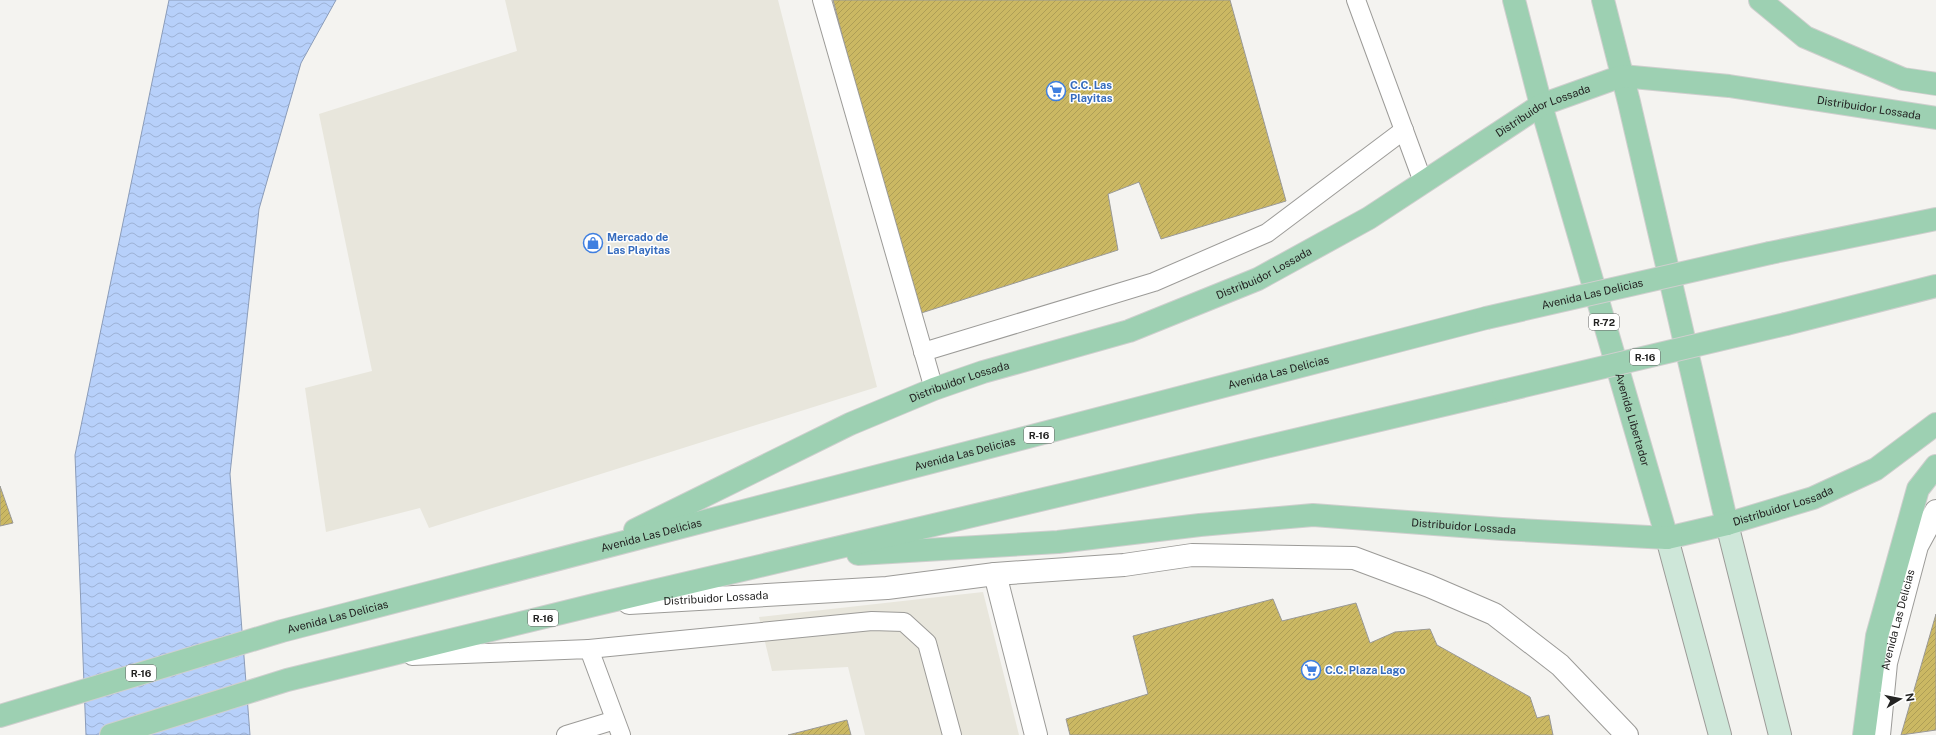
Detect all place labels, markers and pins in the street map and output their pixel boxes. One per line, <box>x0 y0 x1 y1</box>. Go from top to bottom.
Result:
place label: C.C. Las Playitas <box>1070 79 1113 104</box>
supermarket icon: C.C. Las Playitas <box>1045 80 1067 102</box>
place label: Mercado de Las Playitas <box>607 231 670 256</box>
shop icon: Mercado de Las Playitas <box>582 232 604 254</box>
supermarket icon: C.C. Plaza Lago <box>1300 659 1322 681</box>
place label: C.C. Plaza Lago <box>1325 664 1406 676</box>

